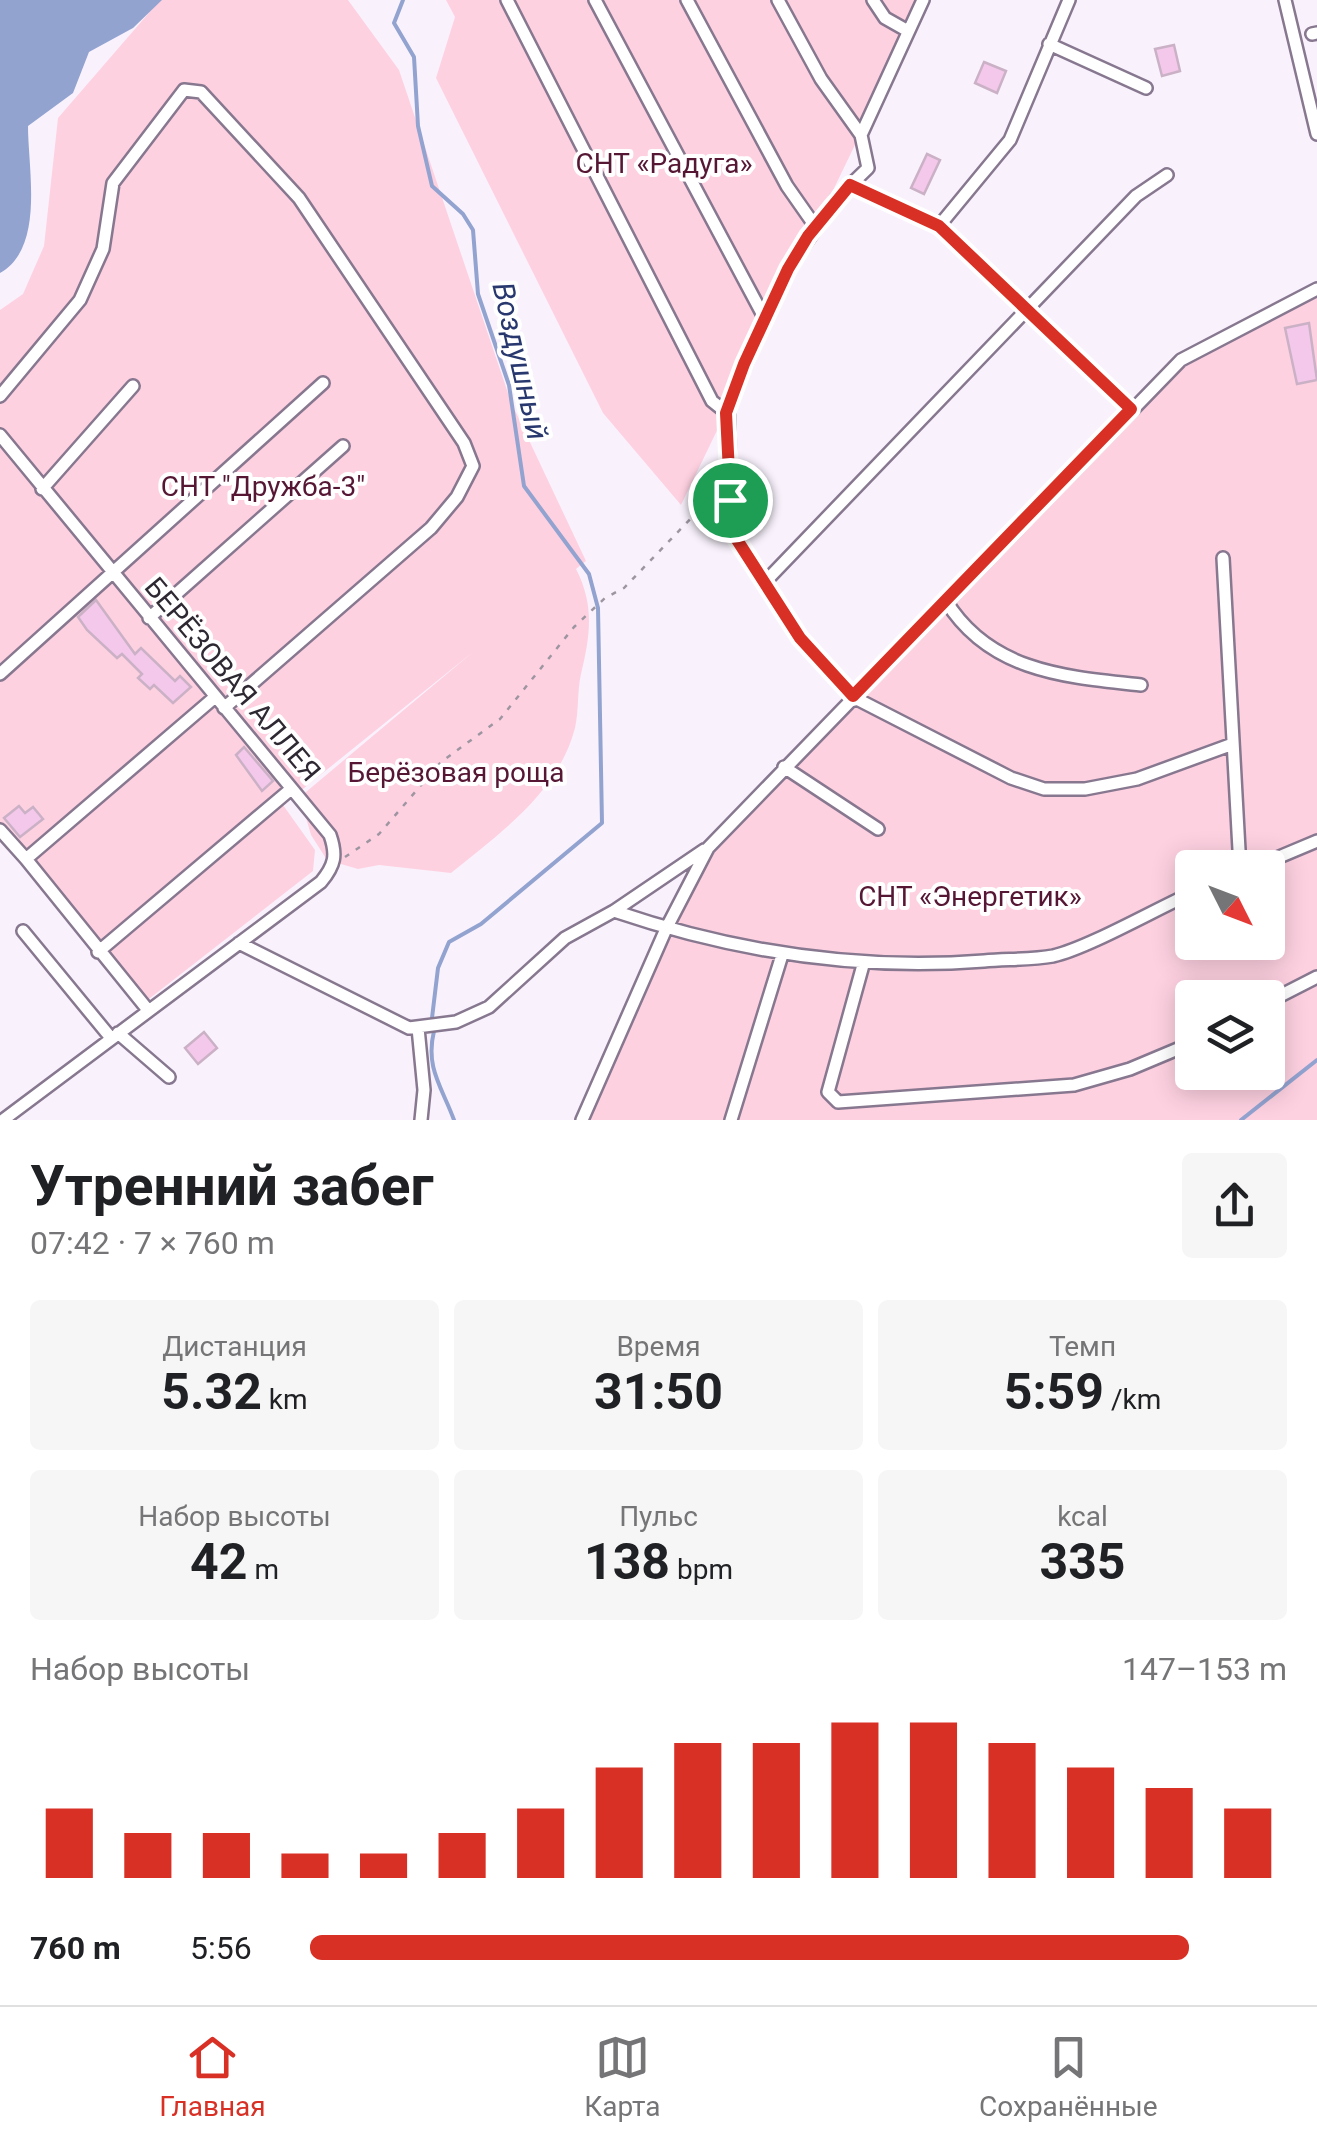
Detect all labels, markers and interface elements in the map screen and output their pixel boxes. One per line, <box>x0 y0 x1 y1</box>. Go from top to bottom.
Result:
park label: СНТ «Радуга» <box>575 147 753 180</box>
water label: Воздушный <box>485 279 556 443</box>
pin <box>688 458 773 543</box>
park label: СНТ "Дружба-3" <box>161 470 365 503</box>
icon: arrive <box>703 473 758 528</box>
street label: БЕРЁЗОВАЯ АЛЛЕЯ <box>138 571 327 788</box>
park label: Берёзовая роща <box>348 756 564 789</box>
north arrow <box>1175 850 1285 960</box>
map controls <box>1175 850 1285 1090</box>
park label: СНТ «Энергетик» <box>858 880 1082 913</box>
button: layers <box>1175 980 1285 1090</box>
button: share <box>1182 1153 1287 1258</box>
text: Утренний забег <box>30 1154 434 1218</box>
text: 07:42 · 7 × 760 m <box>30 1224 275 1262</box>
text: Дистанция <box>162 1330 307 1363</box>
text: Время <box>616 1330 701 1363</box>
text: Темп <box>1049 1330 1116 1363</box>
text: 5.32 <box>161 1363 262 1421</box>
text: 31:50 <box>594 1363 723 1421</box>
text: 5:59 <box>1004 1363 1104 1421</box>
text: km <box>262 1383 308 1416</box>
text: /km <box>1104 1383 1161 1416</box>
text: Набор высоты <box>138 1500 331 1533</box>
text: Пульс <box>619 1500 698 1533</box>
text: kcal <box>1057 1500 1108 1533</box>
text: 42 <box>190 1533 247 1591</box>
text: 138 <box>584 1533 670 1591</box>
text: 335 <box>1039 1533 1126 1591</box>
text: m <box>247 1553 279 1586</box>
text: bpm <box>670 1553 733 1586</box>
text: Набор высоты <box>30 1650 250 1688</box>
text: 147–153 m <box>1122 1650 1287 1688</box>
text: 760 m <box>30 1929 121 1967</box>
text: 5:56 <box>190 1929 252 1967</box>
tab: Главная <box>159 2030 266 2123</box>
tab: Карта <box>584 2030 661 2123</box>
tab: Сохранённые <box>979 2030 1158 2123</box>

